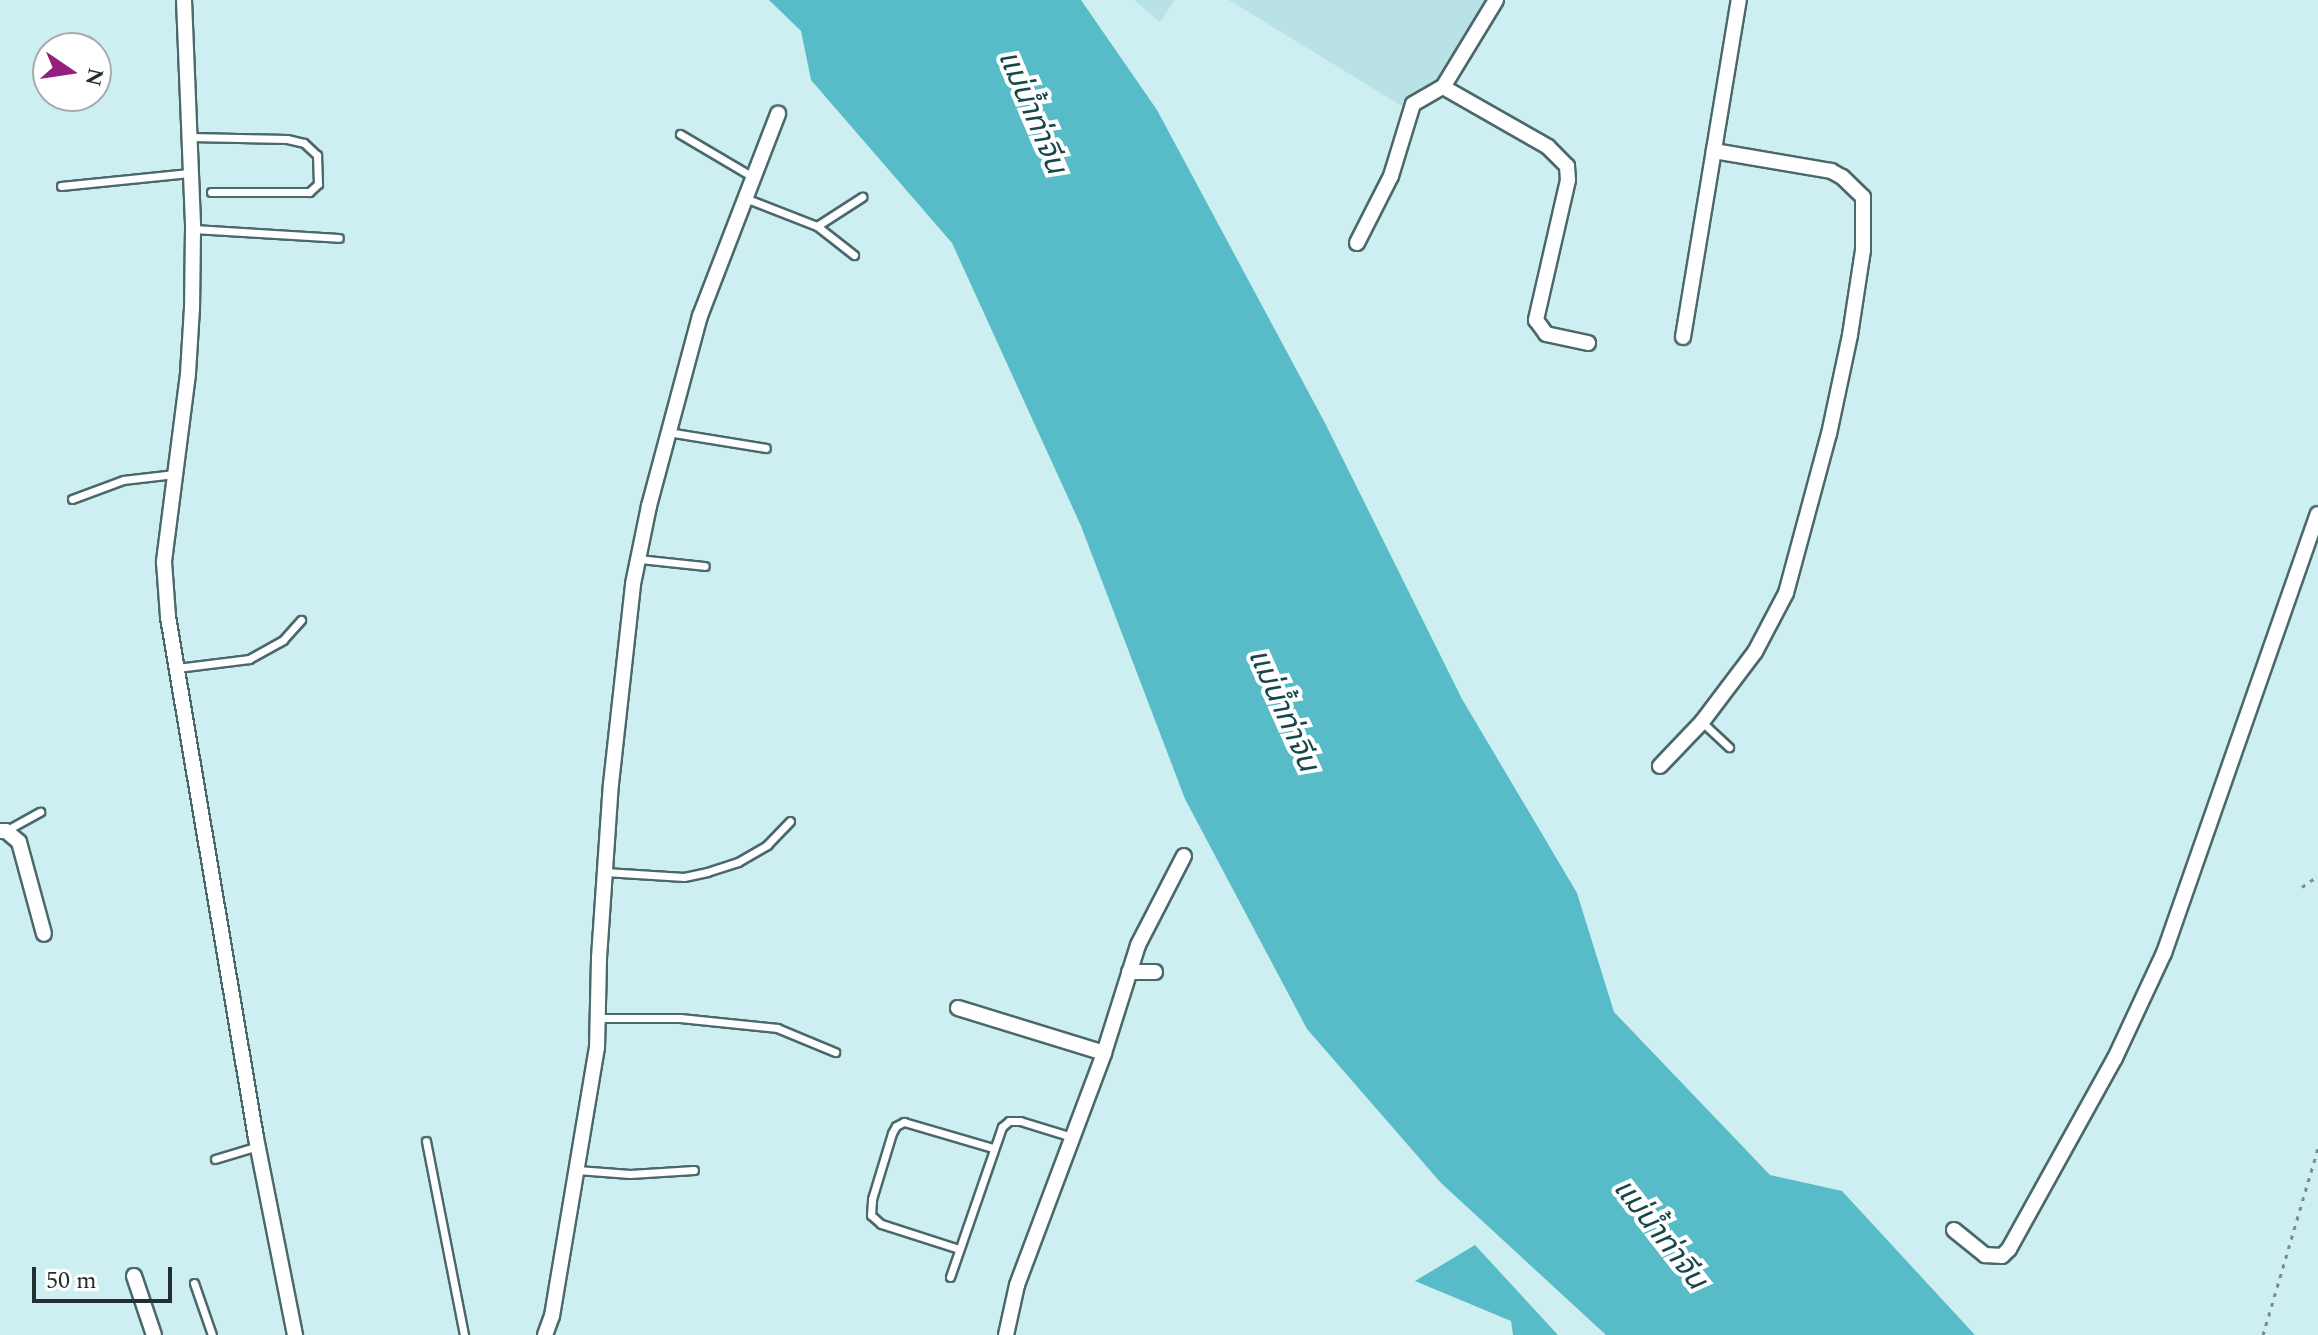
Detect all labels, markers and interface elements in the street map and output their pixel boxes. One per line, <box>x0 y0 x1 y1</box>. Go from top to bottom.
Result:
north arrow <box>32 32 112 112</box>
water label: แม่น้ำท่าจีน <box>990 45 1074 179</box>
text: N <box>76 65 112 90</box>
water label: แม่น้ำท่าจีน <box>1240 643 1326 777</box>
water label: แม่น้ำท่าจีน <box>1606 1171 1714 1297</box>
scale bar <box>36 1251 176 1301</box>
text: 50 m <box>46 1263 97 1299</box>

